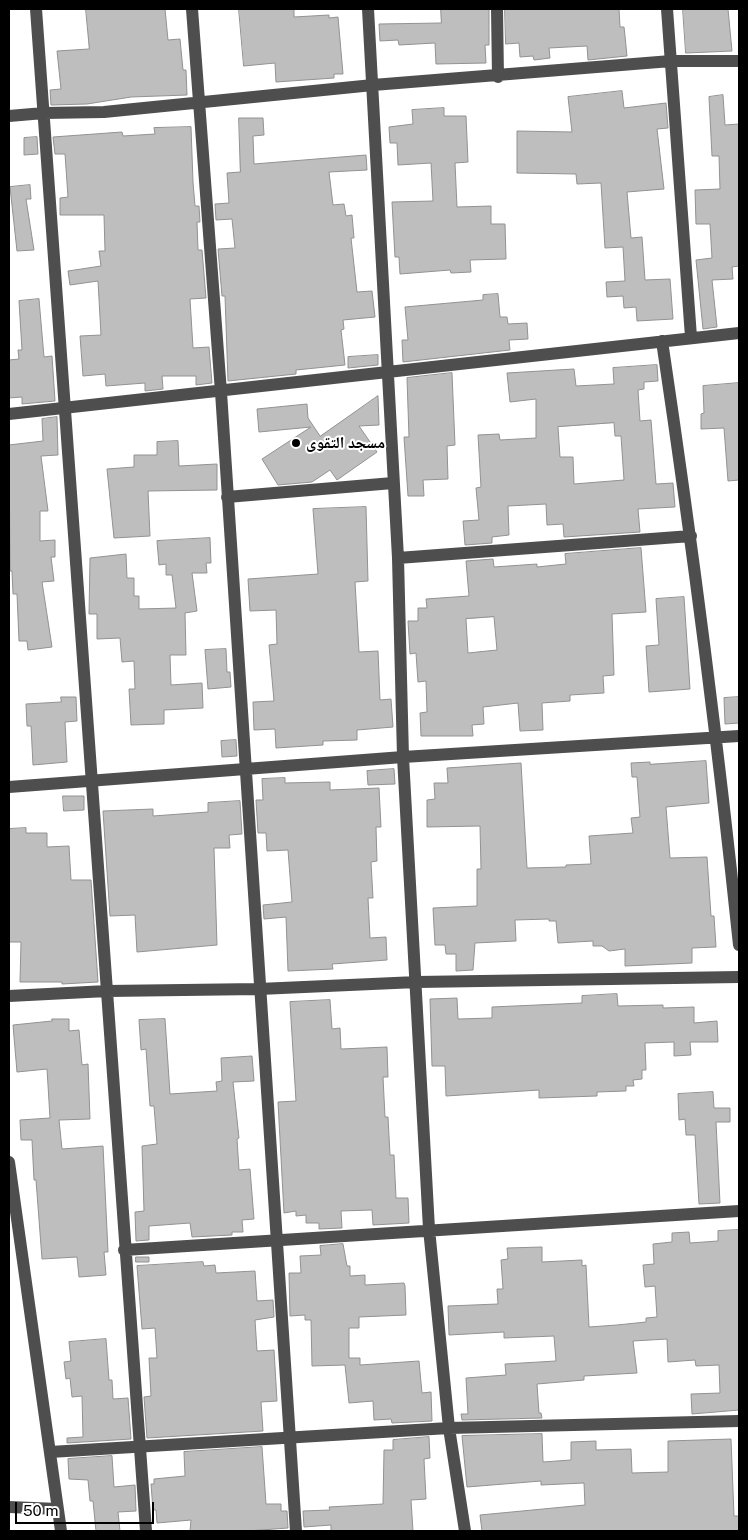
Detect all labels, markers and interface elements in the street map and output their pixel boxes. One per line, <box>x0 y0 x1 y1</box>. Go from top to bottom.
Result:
place label: مسجد التقوى <box>306 433 385 453</box>
marker: مسجد التقوى <box>290 437 302 449</box>
scale bar <box>18 1492 156 1524</box>
text: 50 m <box>23 1502 58 1519</box>

